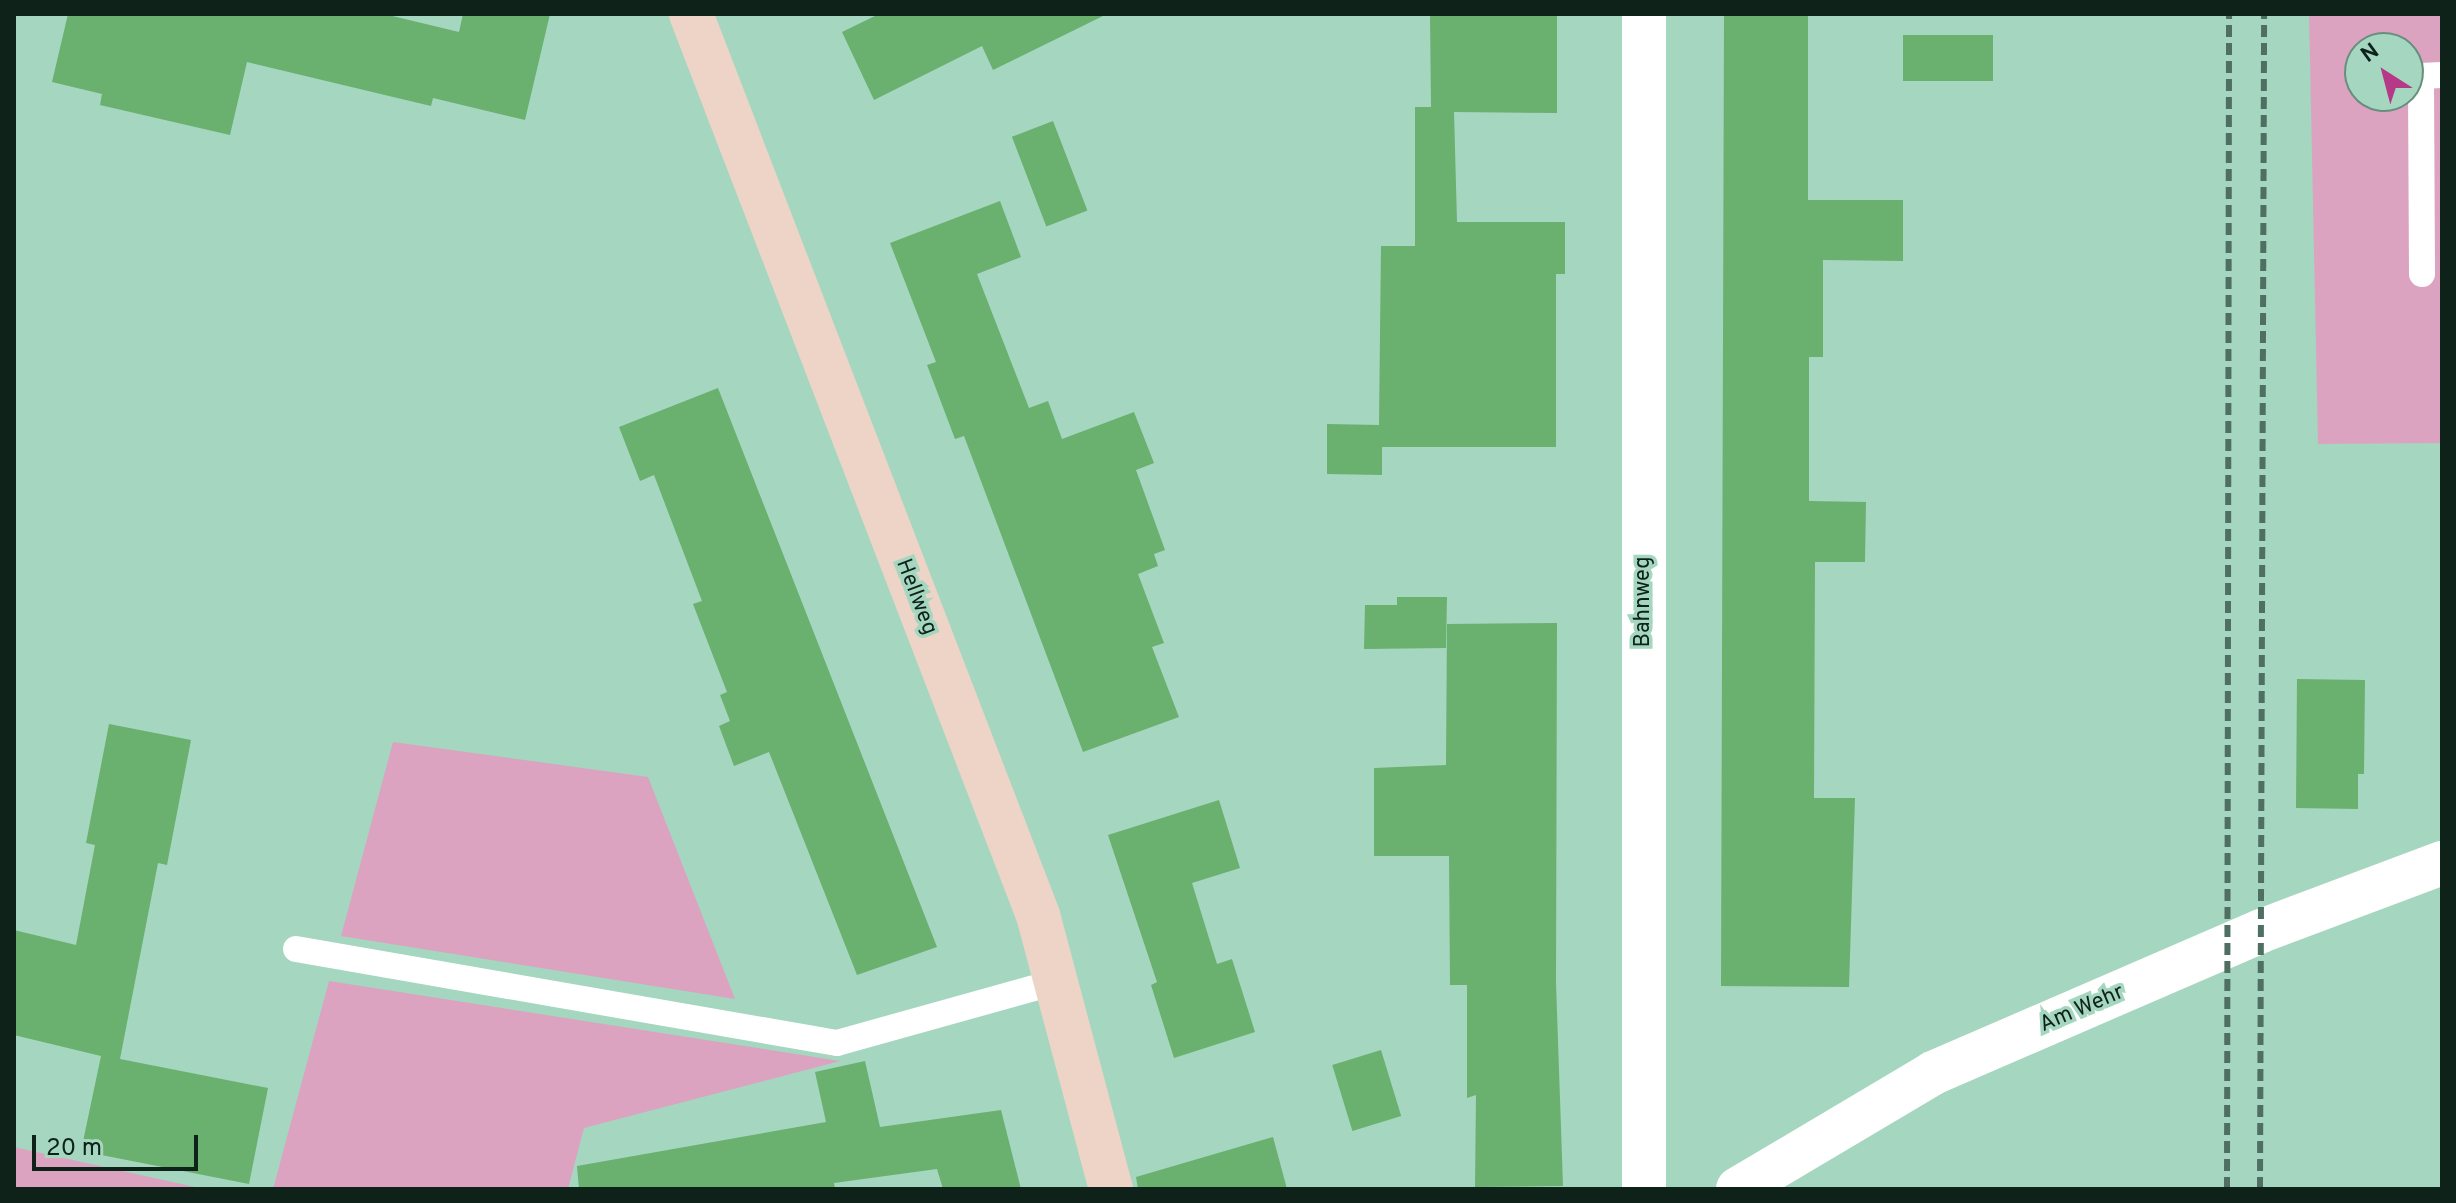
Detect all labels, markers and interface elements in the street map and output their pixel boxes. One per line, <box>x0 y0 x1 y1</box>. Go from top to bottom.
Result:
north arrow <box>2344 32 2424 112</box>
text: N <box>2356 38 2385 69</box>
street label: Hellweg <box>890 555 942 639</box>
street label: Bahnweg <box>1631 556 1657 648</box>
street label: Am Wehr <box>2035 979 2129 1039</box>
scale bar <box>36 1119 202 1169</box>
text: 20 m <box>46 1134 102 1164</box>

